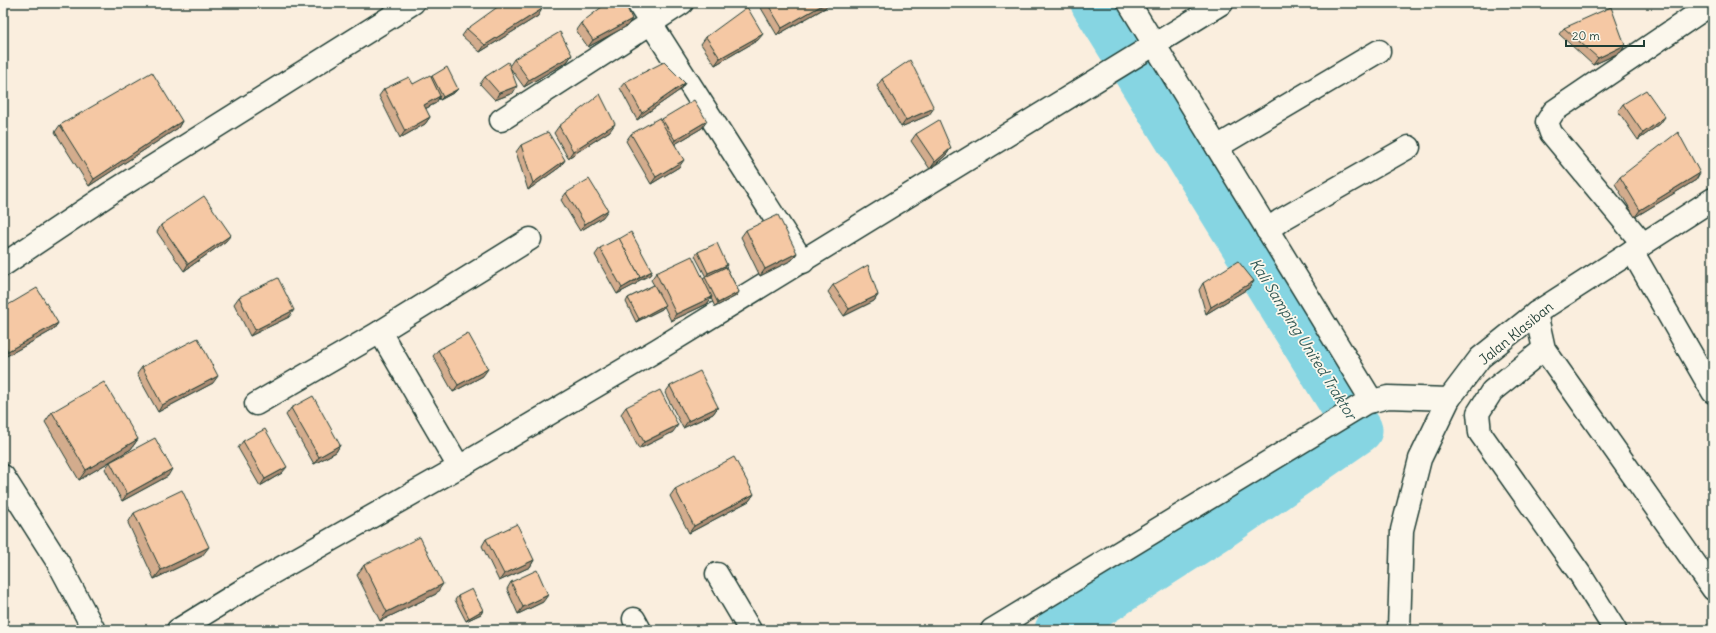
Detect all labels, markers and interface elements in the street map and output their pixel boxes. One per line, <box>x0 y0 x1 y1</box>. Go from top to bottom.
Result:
scale bar <box>1566 22 1644 48</box>
text: 20 m <box>1572 28 1600 43</box>
water label: Kali Samping United Traktor <box>1246 255 1362 425</box>
street label: Jalan Klasiban <box>1475 297 1557 369</box>

